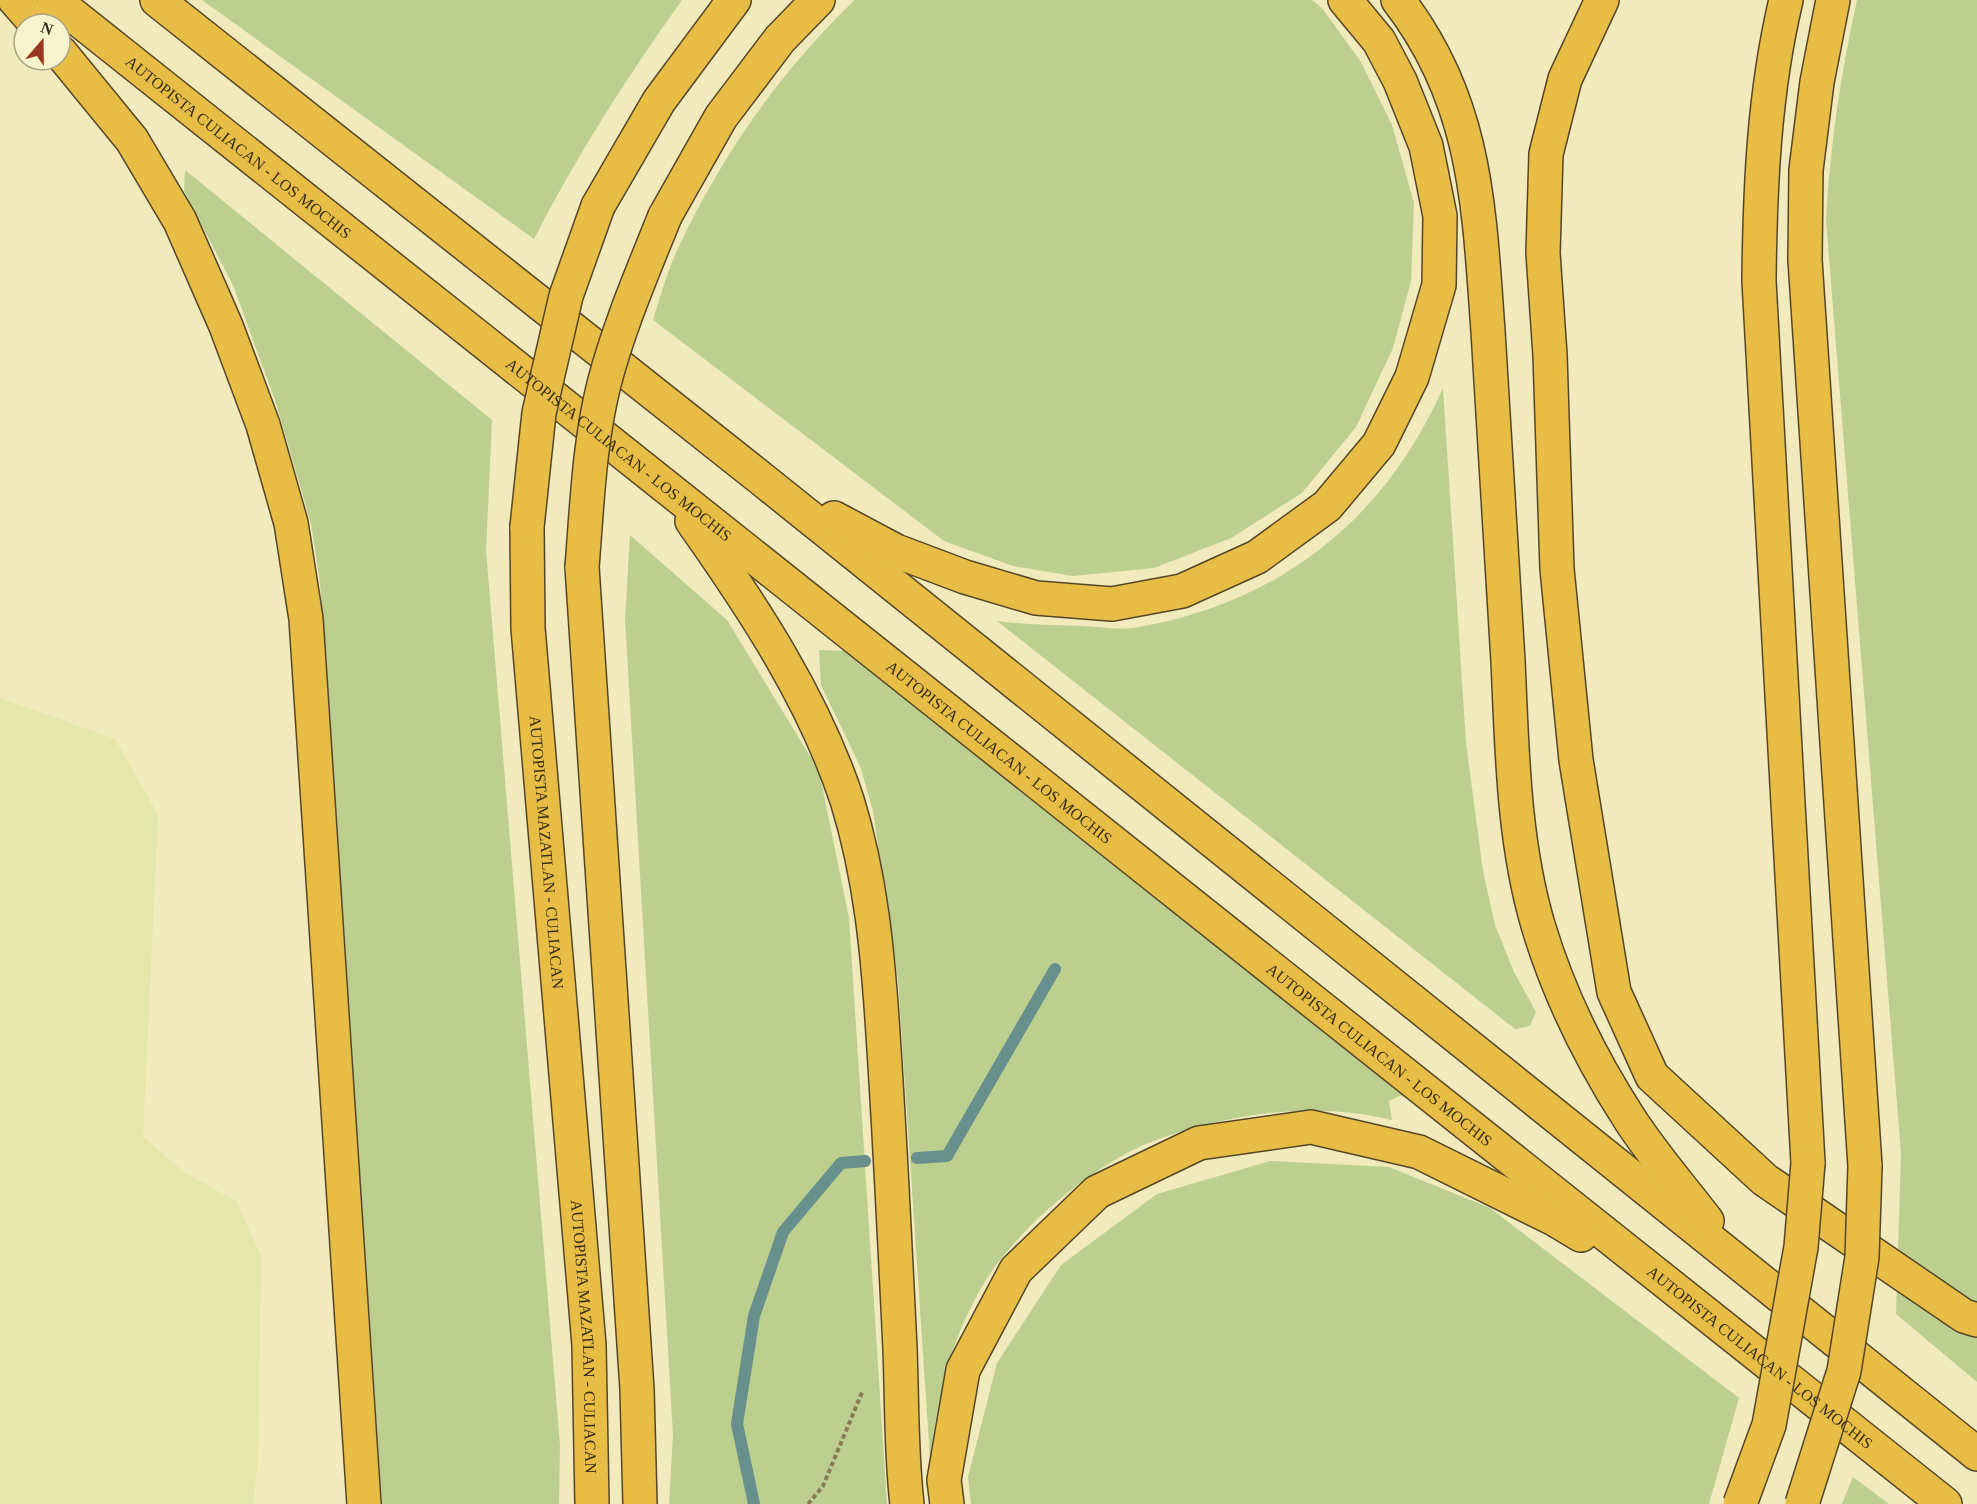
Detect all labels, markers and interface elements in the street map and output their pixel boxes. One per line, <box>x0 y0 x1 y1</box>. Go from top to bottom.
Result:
north arrow <box>12 12 72 72</box>
text: N <box>39 18 56 38</box>
street label: AUTOPISTA CULIACAN - LOS MOCHIS <box>122 53 354 242</box>
street label: AUTOPISTA CULIACAN - LOS MOCHIS <box>503 355 735 545</box>
street label: AUTOPISTA CULIACAN - LOS MOCHIS <box>883 658 1115 847</box>
street label: AUTOPISTA MAZATLAN - CULIACAN <box>526 715 567 990</box>
street label: AUTOPISTA CULIACAN - LOS MOCHIS <box>1263 960 1496 1150</box>
street label: AUTOPISTA MAZATLAN - CULIACAN <box>568 1199 599 1474</box>
street label: AUTOPISTA CULIACAN - LOS MOCHIS <box>1644 1263 1876 1452</box>

